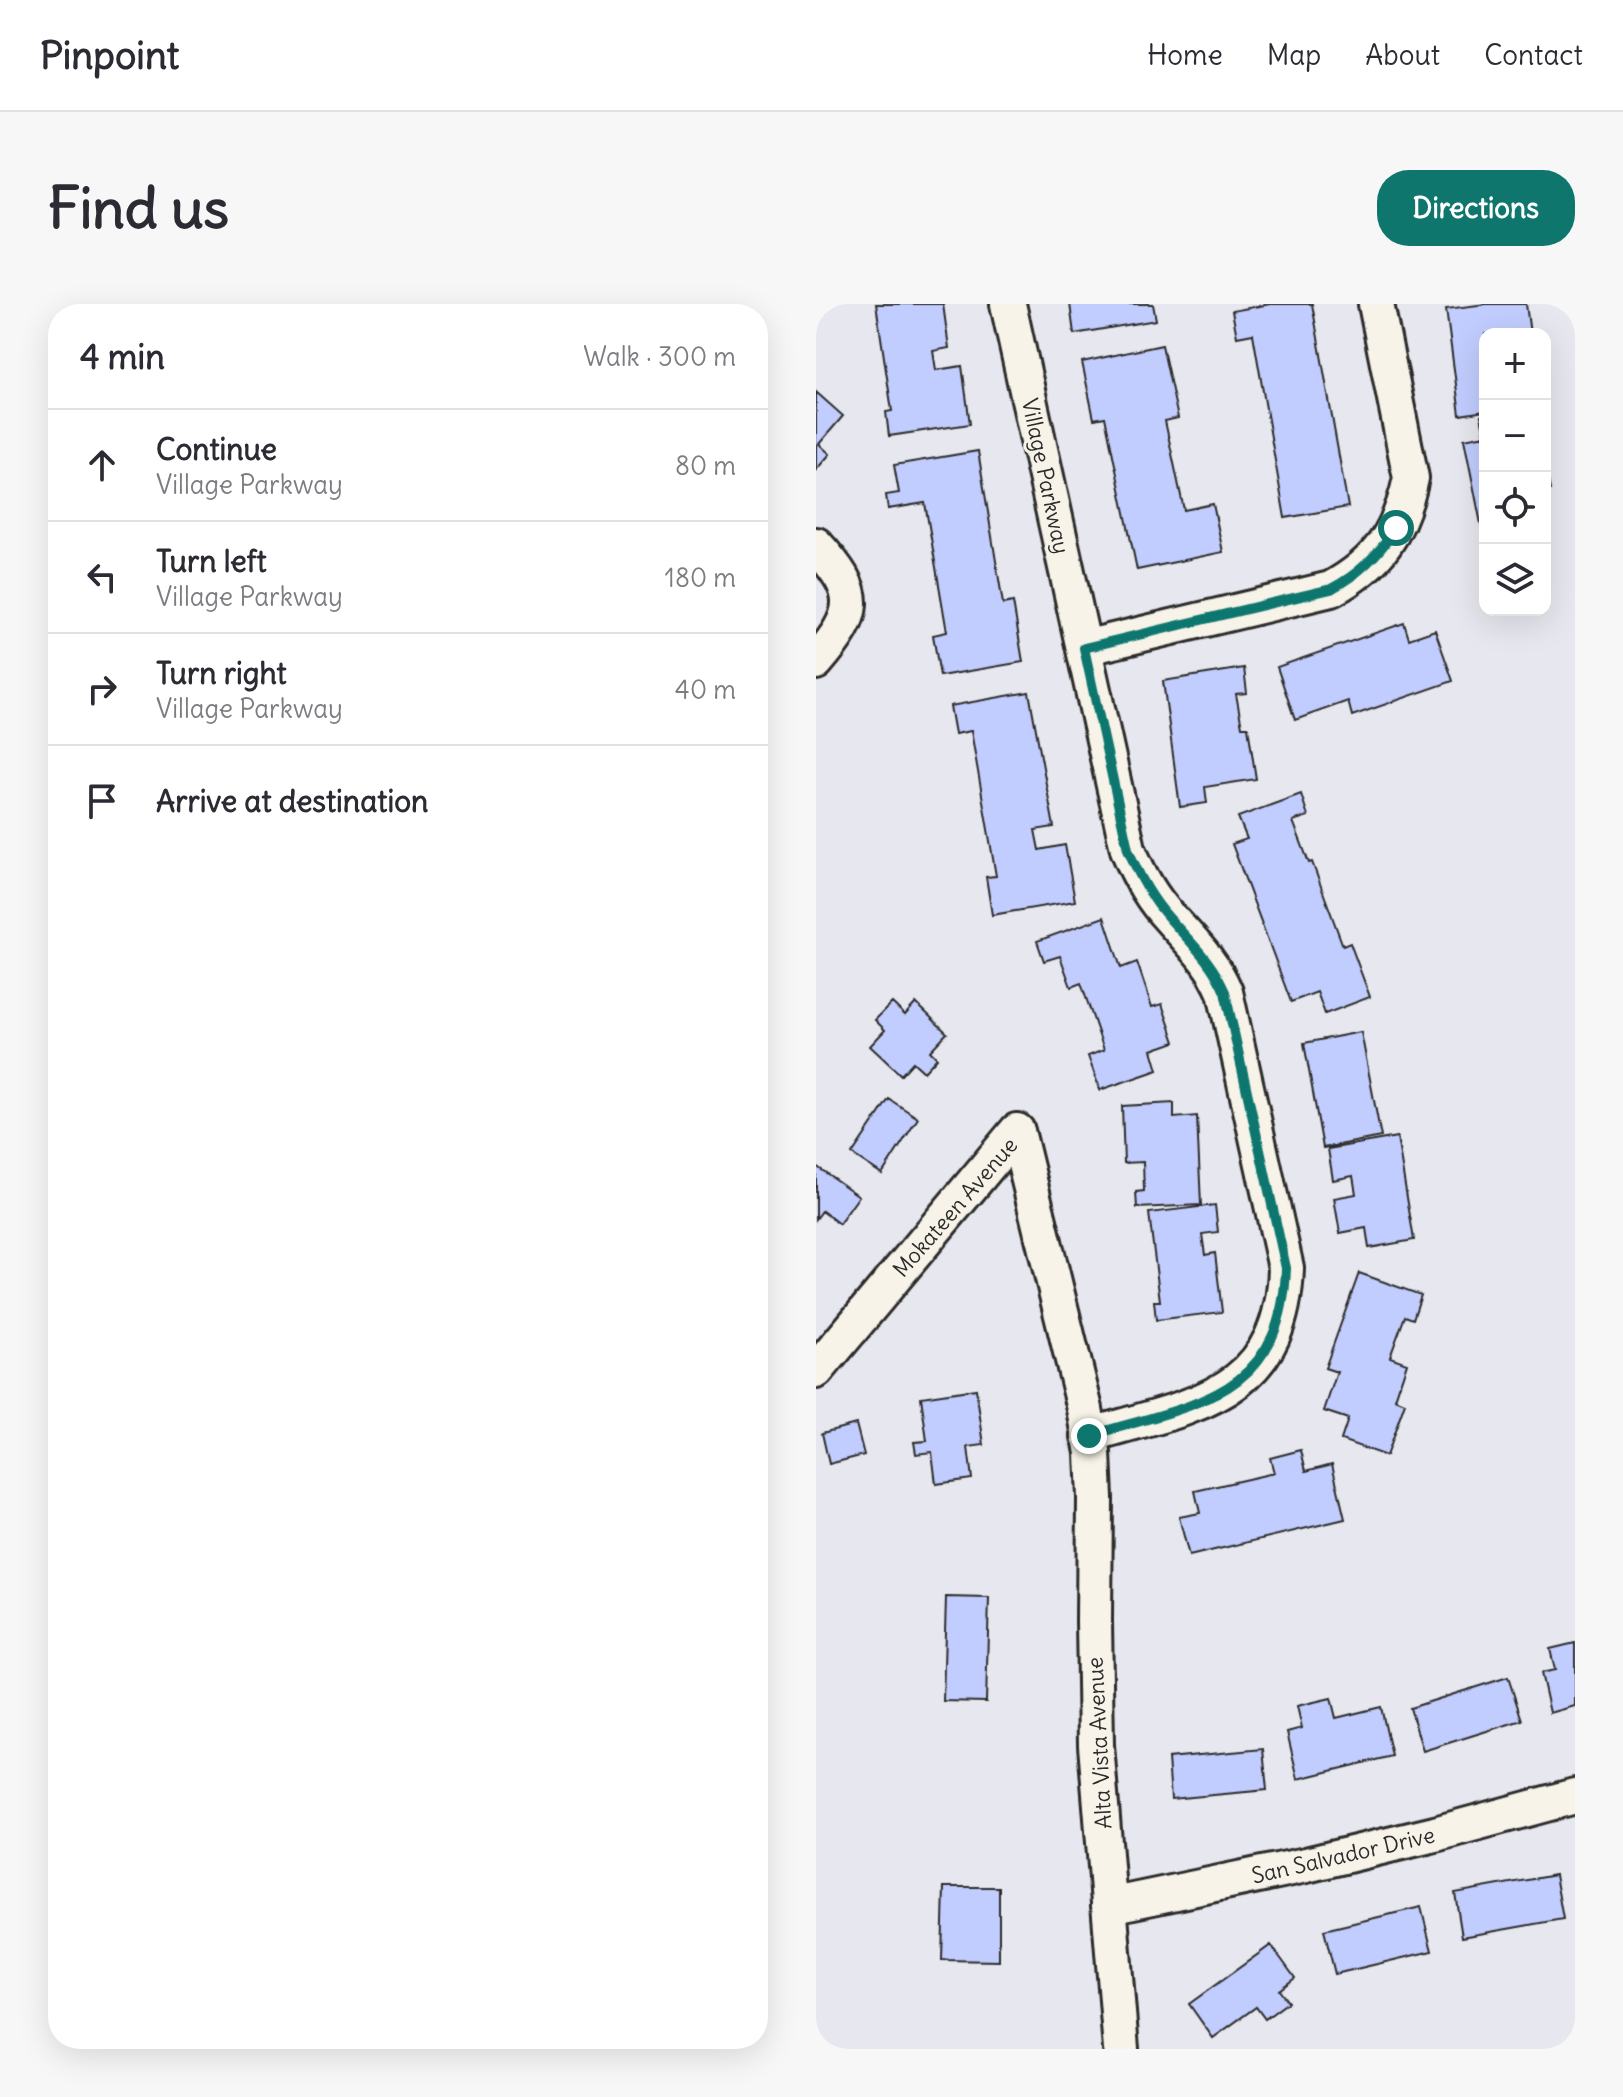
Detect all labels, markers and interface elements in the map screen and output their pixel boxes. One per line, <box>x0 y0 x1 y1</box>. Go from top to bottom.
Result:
text: Pinpoint <box>40 32 179 79</box>
text: Home <box>1147 37 1223 73</box>
text: Map <box>1267 37 1321 73</box>
text: About <box>1365 37 1440 73</box>
text: Contact <box>1484 37 1583 73</box>
button: Directions <box>1377 170 1575 246</box>
text: Find us <box>48 173 229 243</box>
map controls <box>1479 328 1551 616</box>
button: + <box>1479 328 1551 400</box>
text: 4 min <box>80 335 165 378</box>
text: Walk · 300 m <box>583 340 736 373</box>
street label: Village Parkway <box>1016 396 1076 556</box>
button: − <box>1479 400 1551 472</box>
text: Continue <box>156 430 277 468</box>
icon: ahead <box>80 443 124 487</box>
text: 80 m <box>675 449 736 482</box>
text: Village Parkway <box>156 468 343 501</box>
button: locate <box>1479 472 1551 544</box>
route start <box>1378 510 1414 546</box>
text: Turn left <box>156 542 267 580</box>
button: layers <box>1479 544 1551 616</box>
icon: left <box>80 555 124 599</box>
text: 180 m <box>665 561 736 594</box>
text: Village Parkway <box>156 580 343 613</box>
text: Turn right <box>156 654 287 692</box>
icon: right <box>80 667 124 711</box>
text: 40 m <box>675 673 736 706</box>
text: Village Parkway <box>156 692 343 725</box>
icon: arrive <box>80 779 124 823</box>
text: Arrive at destination <box>156 782 428 820</box>
street label: Mokateen Avenue <box>887 1131 1023 1283</box>
route end <box>1071 1418 1107 1454</box>
street label: Alta Vista Avenue <box>1081 1656 1117 1830</box>
street label: San Salvador Drive <box>1249 1820 1437 1890</box>

